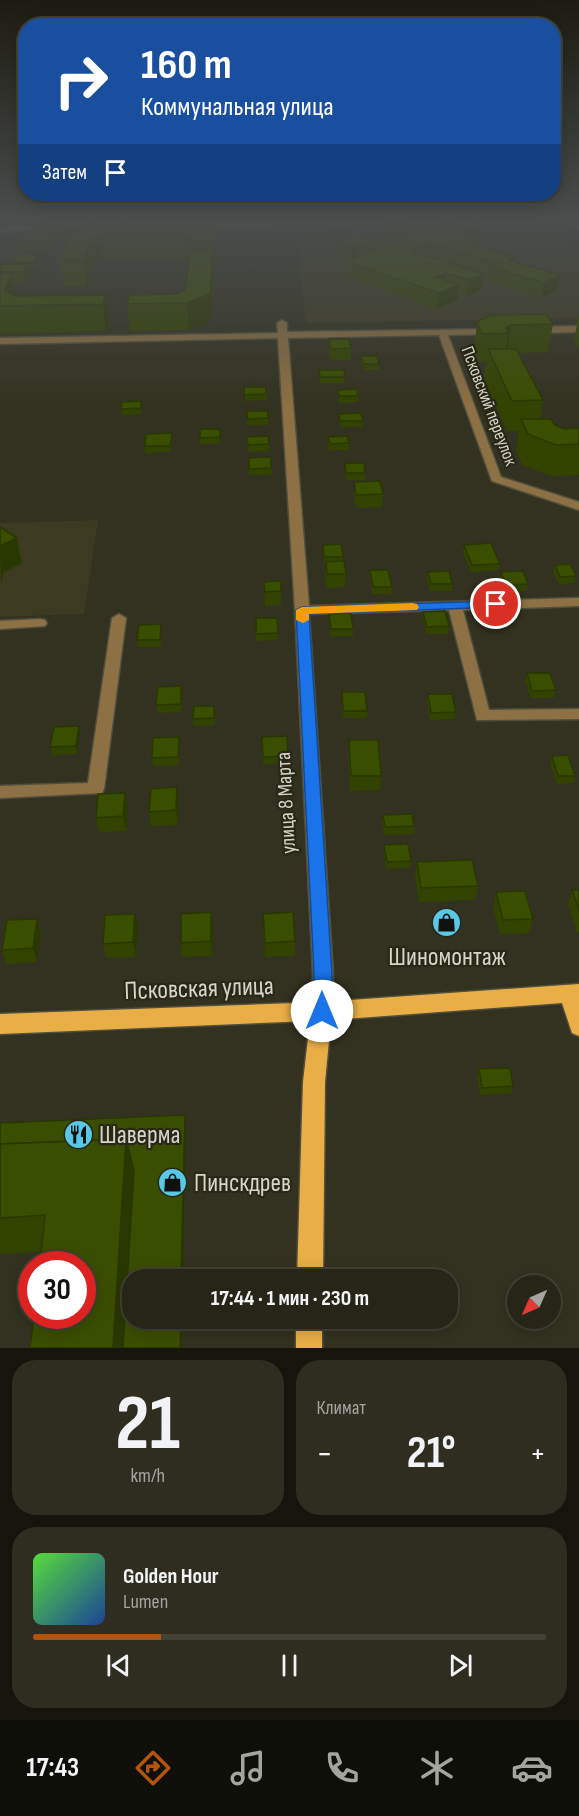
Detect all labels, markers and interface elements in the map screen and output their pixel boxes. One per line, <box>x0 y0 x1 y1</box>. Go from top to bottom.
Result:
text: 160 m <box>141 40 232 91</box>
icon: right <box>42 42 120 120</box>
text: Коммунальная улица <box>141 91 334 123</box>
icon: arrive <box>99 156 132 189</box>
text: Затем <box>42 159 87 186</box>
street label: Псковский переулок <box>457 343 521 469</box>
pin <box>470 578 521 629</box>
icon: arrive <box>479 587 512 620</box>
street label: улица 8 Марта <box>271 751 301 855</box>
shop icon: Шиномонтаж <box>431 907 463 939</box>
place label: Шиномонтаж <box>388 942 506 973</box>
street label: Псковская улица <box>124 971 274 1007</box>
position arrow <box>290 979 354 1043</box>
restaurant icon: Шаверма <box>62 1119 94 1151</box>
place label: Шаверма <box>99 1120 181 1151</box>
shop icon: Пинскдрев <box>157 1167 189 1199</box>
place label: Пинскдрев <box>194 1168 291 1199</box>
speed limit sign: 30 <box>18 1251 96 1329</box>
north arrow <box>507 1275 561 1329</box>
map controls <box>507 1275 561 1329</box>
text: 17:44 · 1 мин · 230 m <box>211 1285 369 1312</box>
text: 21 <box>115 1378 180 1471</box>
text: Климат <box>317 1396 366 1420</box>
text: 21° <box>407 1426 456 1481</box>
text: − <box>317 1434 333 1474</box>
text: + <box>530 1434 546 1474</box>
text: km/h <box>130 1464 165 1488</box>
text: Golden Hour <box>123 1563 219 1590</box>
text: Lumen <box>123 1590 168 1614</box>
icon: previous <box>102 1649 135 1682</box>
icon: pause <box>273 1649 306 1682</box>
icon: next <box>444 1649 477 1682</box>
icon: directions <box>132 1747 174 1789</box>
icon: music <box>227 1747 269 1789</box>
icon: phone <box>321 1747 363 1789</box>
icon: climate <box>416 1747 458 1789</box>
icon: car <box>511 1747 553 1789</box>
text: 17:43 <box>26 1752 79 1784</box>

